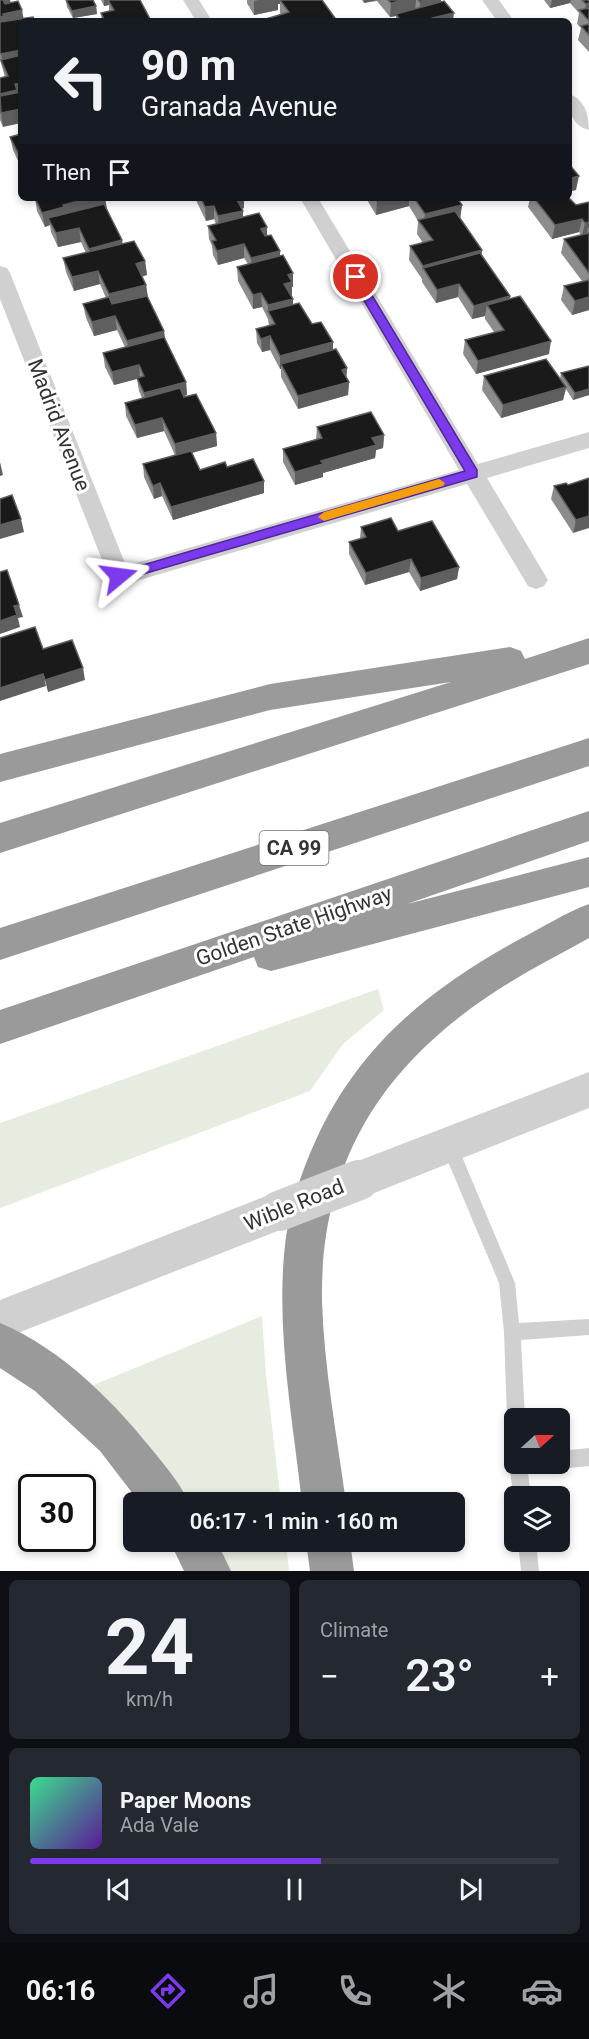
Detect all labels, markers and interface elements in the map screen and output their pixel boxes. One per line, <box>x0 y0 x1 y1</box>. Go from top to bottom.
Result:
text: 90 m <box>141 41 236 90</box>
icon: left <box>42 42 120 120</box>
text: Granada Avenue <box>141 91 337 123</box>
icon: arrive <box>103 156 136 189</box>
text: Then <box>42 160 91 185</box>
pin <box>330 251 381 302</box>
icon: arrive <box>339 260 372 293</box>
street label: Madrid Avenue <box>23 356 95 494</box>
position arrow <box>87 544 151 608</box>
road number: CA 99 <box>260 831 328 865</box>
street label: Golden State Highway <box>193 881 395 971</box>
street label: Wible Road <box>241 1174 347 1236</box>
north arrow <box>504 1408 570 1474</box>
map controls <box>504 1408 570 1552</box>
speed limit sign: 30 <box>18 1474 96 1552</box>
button: layers <box>504 1486 570 1552</box>
text: 06:17 · 1 min · 160 m <box>190 1509 398 1534</box>
text: 24 <box>105 1602 194 1693</box>
text: Climate <box>320 1618 388 1642</box>
text: 23° <box>405 1649 474 1702</box>
text: − <box>320 1657 339 1696</box>
text: + <box>540 1657 559 1696</box>
text: km/h <box>126 1687 173 1711</box>
text: Paper Moons <box>120 1788 251 1813</box>
text: Ada Vale <box>120 1813 199 1837</box>
icon: previous <box>102 1873 135 1906</box>
icon: pause <box>278 1873 311 1906</box>
icon: next <box>454 1873 487 1906</box>
icon: directions <box>147 1970 189 2012</box>
icon: music <box>240 1970 282 2012</box>
icon: phone <box>334 1970 376 2012</box>
icon: climate <box>428 1970 470 2012</box>
icon: car <box>521 1970 563 2012</box>
text: 06:16 <box>26 1975 95 2007</box>

